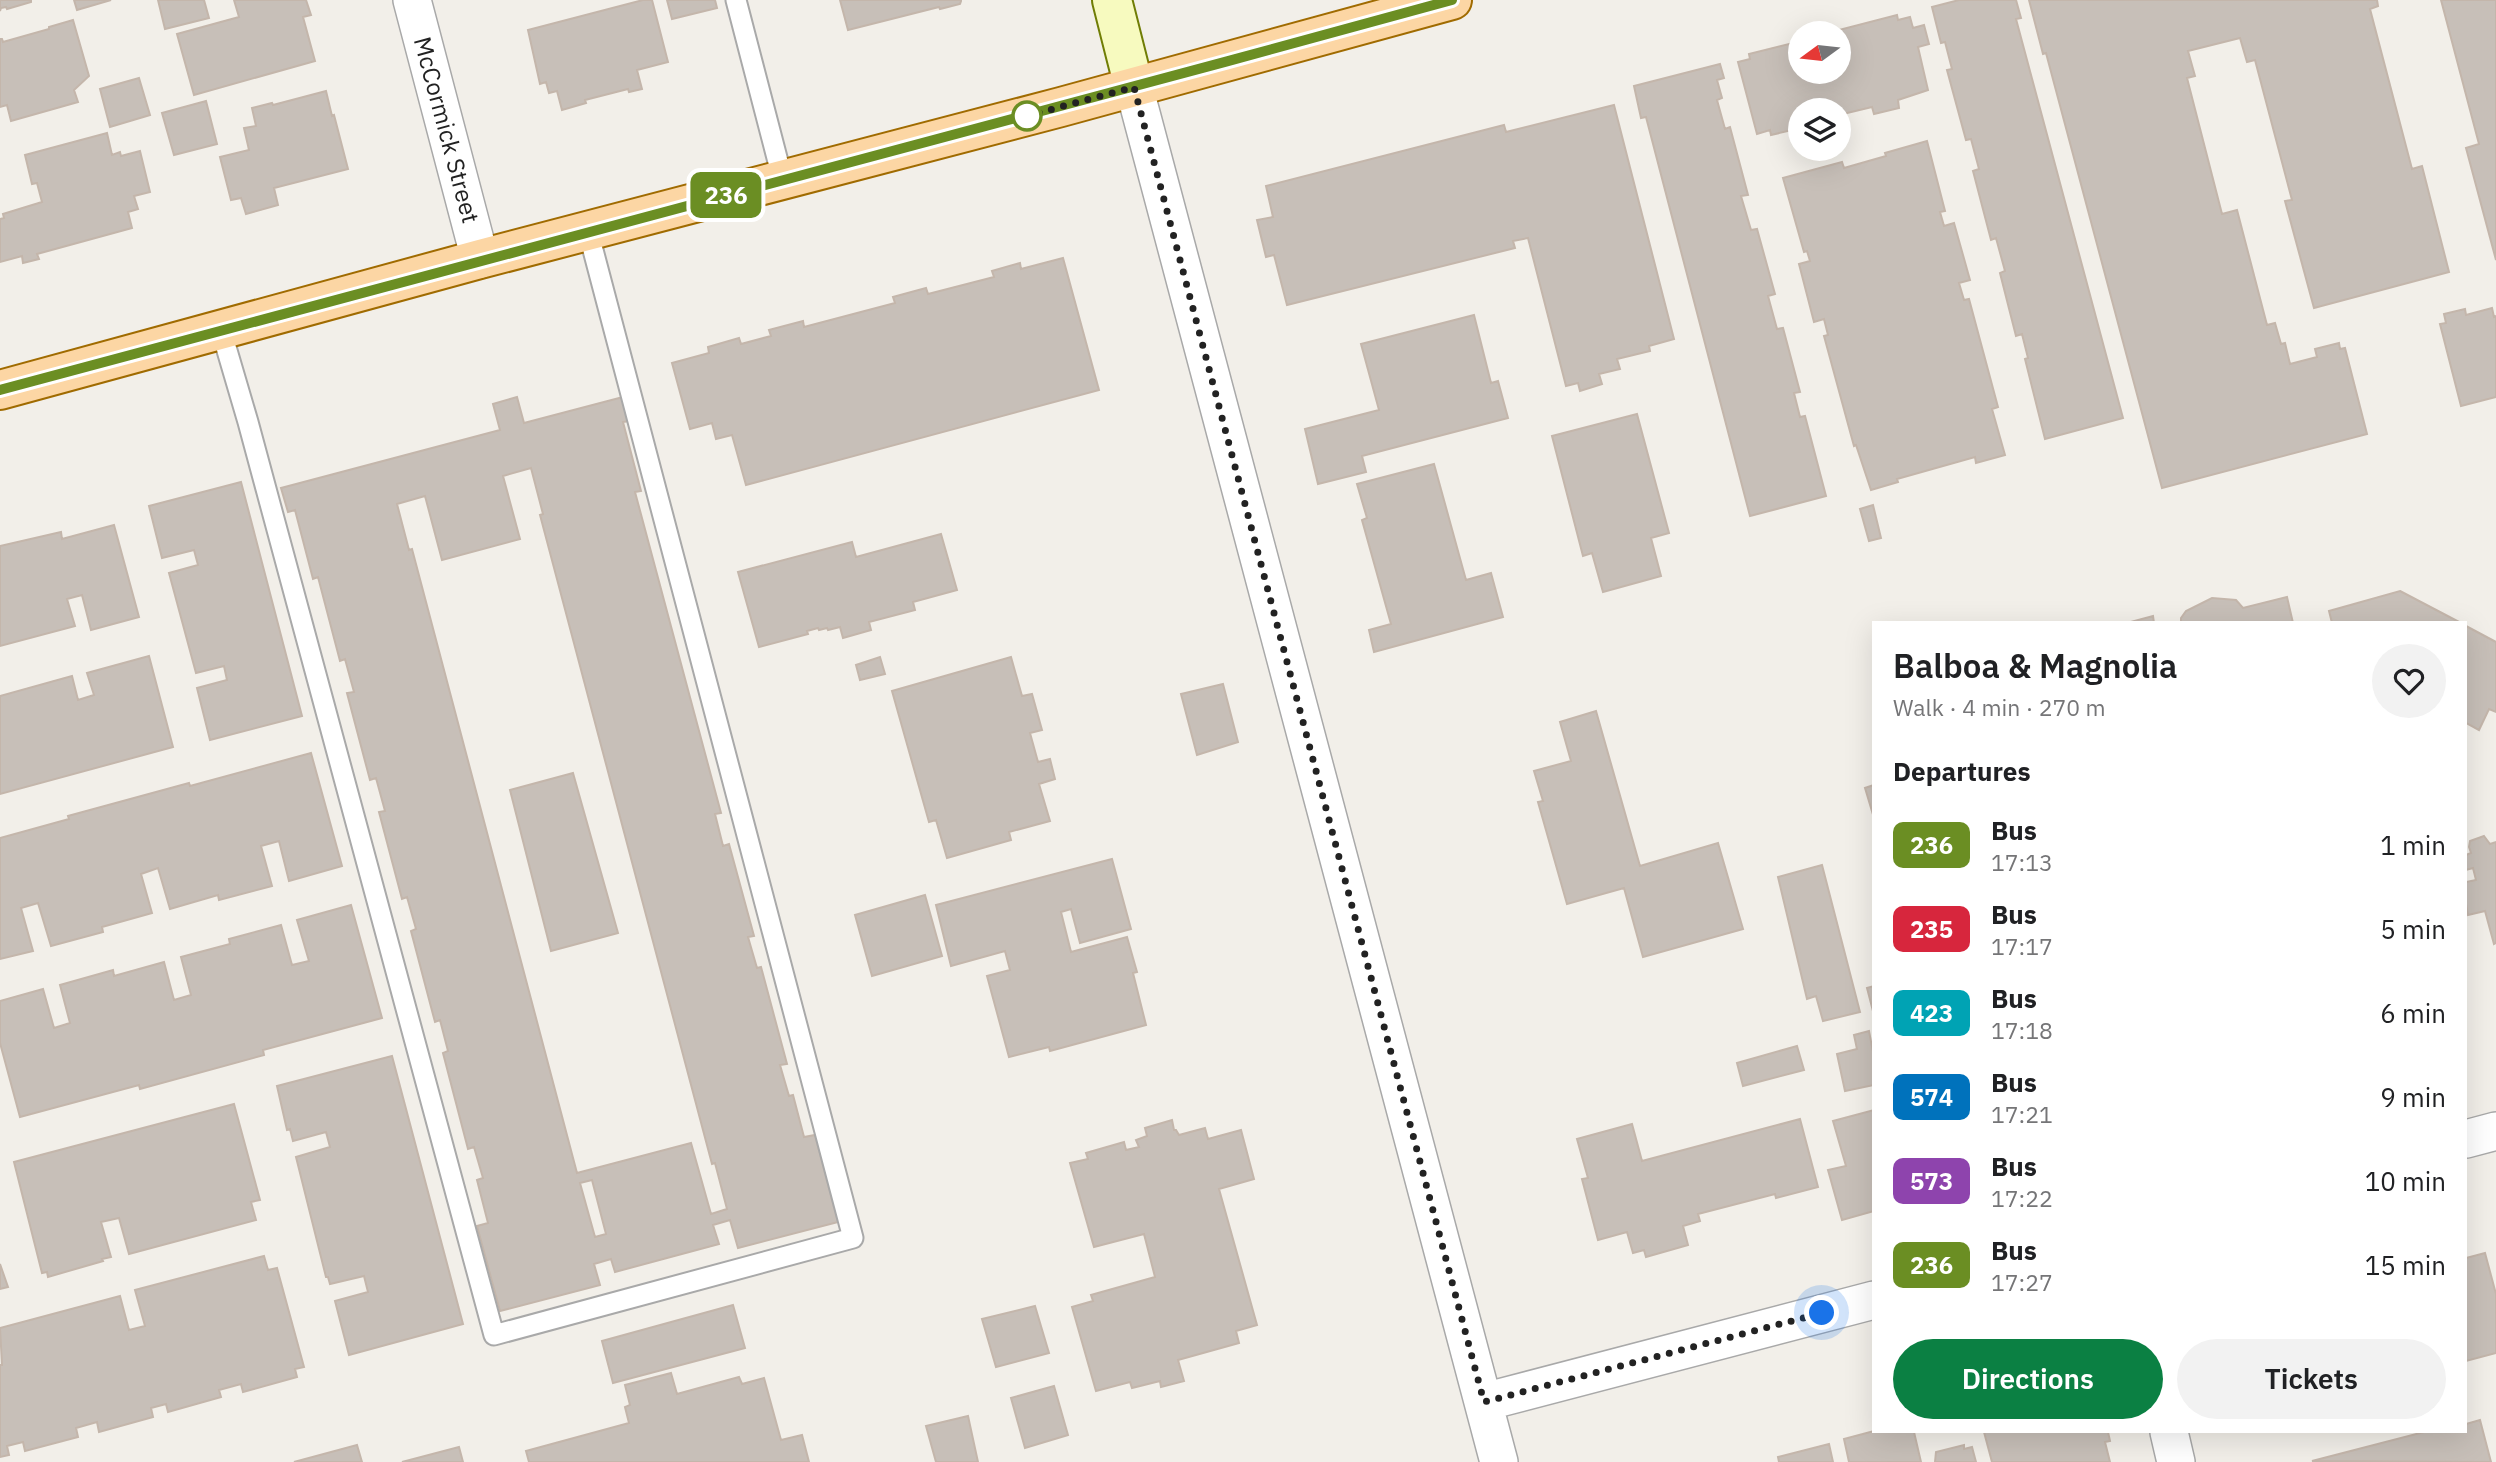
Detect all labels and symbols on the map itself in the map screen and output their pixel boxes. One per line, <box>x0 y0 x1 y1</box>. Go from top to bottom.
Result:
north arrow <box>1788 21 1852 84</box>
street label: McCormick Street <box>407 33 487 227</box>
unlabelled marker <box>1012 101 1042 131</box>
line badge: 236 <box>686 172 766 218</box>
your location <box>1804 1295 1839 1330</box>

